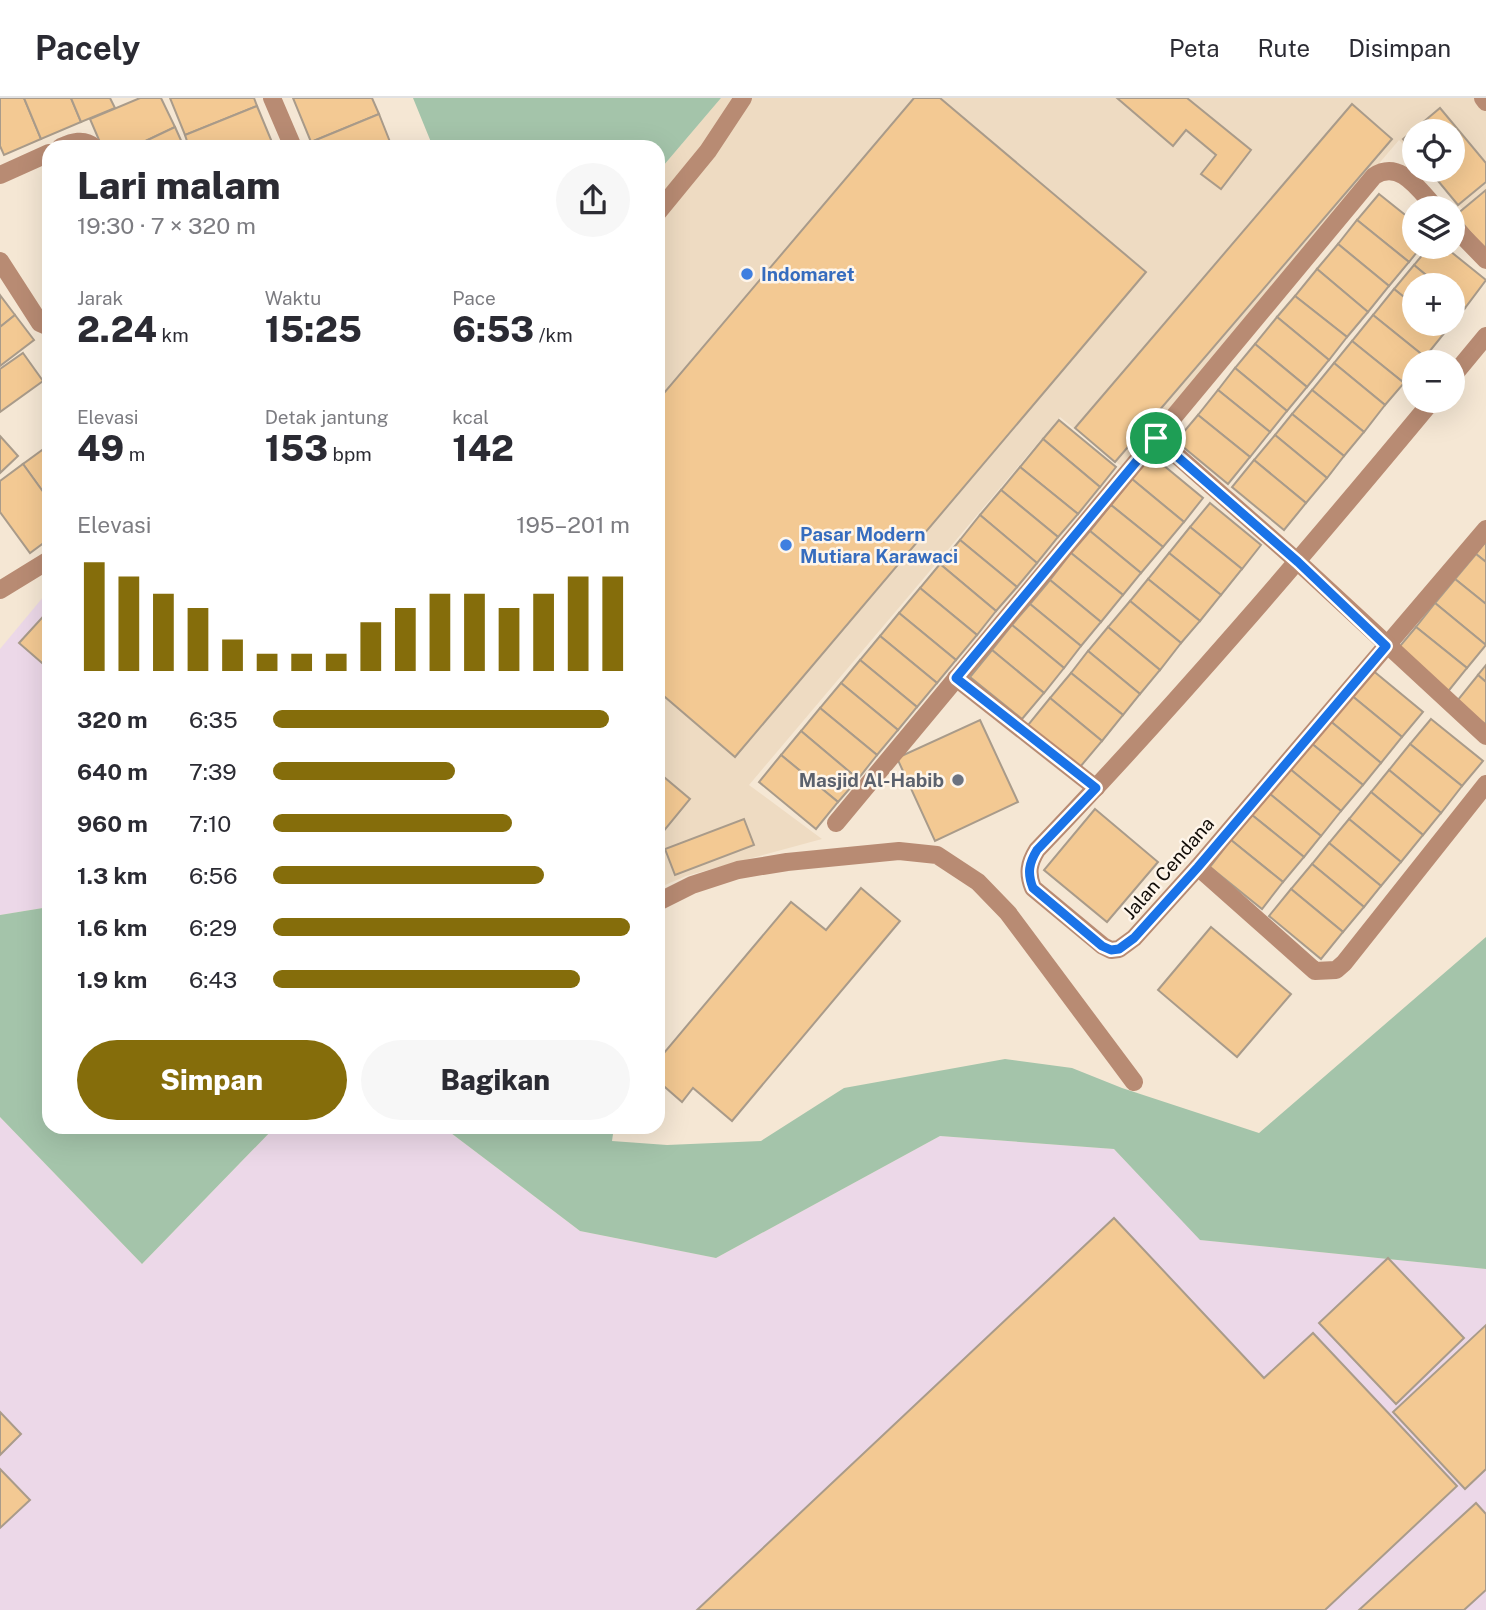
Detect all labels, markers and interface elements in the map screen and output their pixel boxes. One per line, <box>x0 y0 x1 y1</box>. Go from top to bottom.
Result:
text: Pacely <box>35 29 140 67</box>
text: Peta <box>1169 34 1220 62</box>
text: Rute <box>1258 34 1310 62</box>
text: Disimpan <box>1348 34 1451 62</box>
map controls <box>1402 119 1465 413</box>
button: locate <box>1402 119 1465 182</box>
text: Lari malam <box>77 163 281 208</box>
button: share <box>556 163 630 237</box>
button: layers <box>1402 196 1465 259</box>
text: 19:30 · 7 × 320 m <box>77 212 256 239</box>
place label: Indomaret <box>761 263 855 285</box>
marker: Indomaret <box>739 266 755 282</box>
button: + <box>1402 273 1465 336</box>
text: Jarak <box>77 287 123 309</box>
text: Waktu <box>265 287 321 309</box>
text: Pace <box>452 287 496 309</box>
text: 2.24 <box>77 309 157 350</box>
text: 15:25 <box>265 309 362 350</box>
text: 6:53 <box>452 309 534 350</box>
text: km <box>157 324 189 346</box>
text: /km <box>534 324 573 346</box>
button: − <box>1402 350 1465 413</box>
text: Elevasi <box>77 406 138 428</box>
text: Detak jantung <box>265 406 389 428</box>
text: kcal <box>452 406 489 428</box>
pin <box>1126 408 1186 468</box>
icon: arrive <box>1137 419 1175 457</box>
text: 49 <box>77 428 124 469</box>
text: 153 <box>265 428 328 469</box>
text: 142 <box>452 428 514 469</box>
text: m <box>124 443 145 465</box>
text: bpm <box>328 443 372 465</box>
text: Elevasi <box>77 511 151 538</box>
text: 195–201 m <box>516 511 630 538</box>
place label: Pasar Modern Mutiara Karawaci <box>800 523 958 567</box>
marker: Pasar Modern Mutiara Karawaci <box>778 537 794 553</box>
text: 320 m <box>77 706 148 733</box>
text: 6:35 <box>189 706 238 733</box>
text: 640 m <box>77 758 148 785</box>
text: 7:39 <box>189 758 237 785</box>
place label: Masjid Al-Habib <box>799 769 944 791</box>
marker: Masjid Al-Habib <box>950 772 966 788</box>
text: 960 m <box>77 810 148 837</box>
text: 7:10 <box>189 810 231 837</box>
street label: Jalan Cendana <box>1118 813 1218 923</box>
text: 1.3 km <box>77 862 147 889</box>
text: 6:56 <box>189 862 238 889</box>
text: 1.6 km <box>77 914 147 941</box>
text: 6:29 <box>189 914 237 941</box>
text: 1.9 km <box>77 966 147 993</box>
text: 6:43 <box>189 966 237 993</box>
button: Simpan <box>77 1040 347 1120</box>
button: Bagikan <box>361 1040 630 1120</box>

